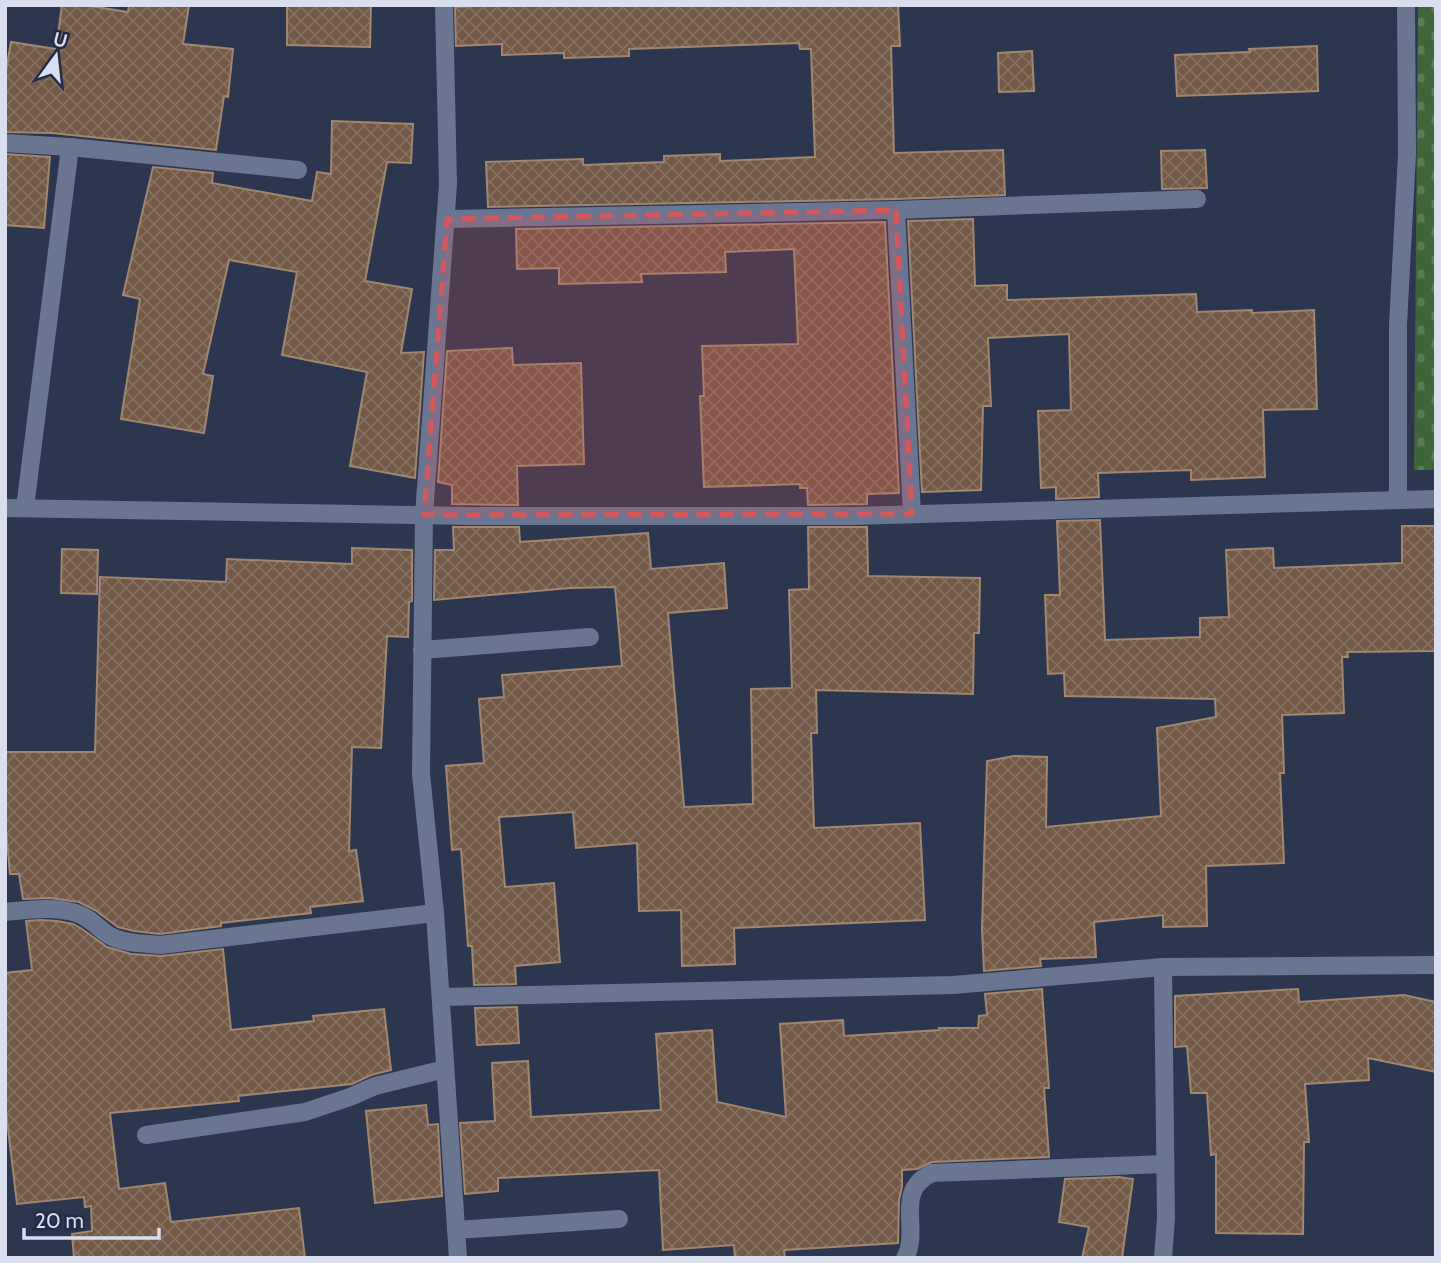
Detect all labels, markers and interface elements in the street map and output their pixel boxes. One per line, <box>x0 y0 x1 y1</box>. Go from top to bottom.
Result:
north arrow <box>21 21 91 91</box>
text: U <box>51 27 70 53</box>
scale bar <box>24 1196 159 1240</box>
text: 20 m <box>35 1208 84 1233</box>

